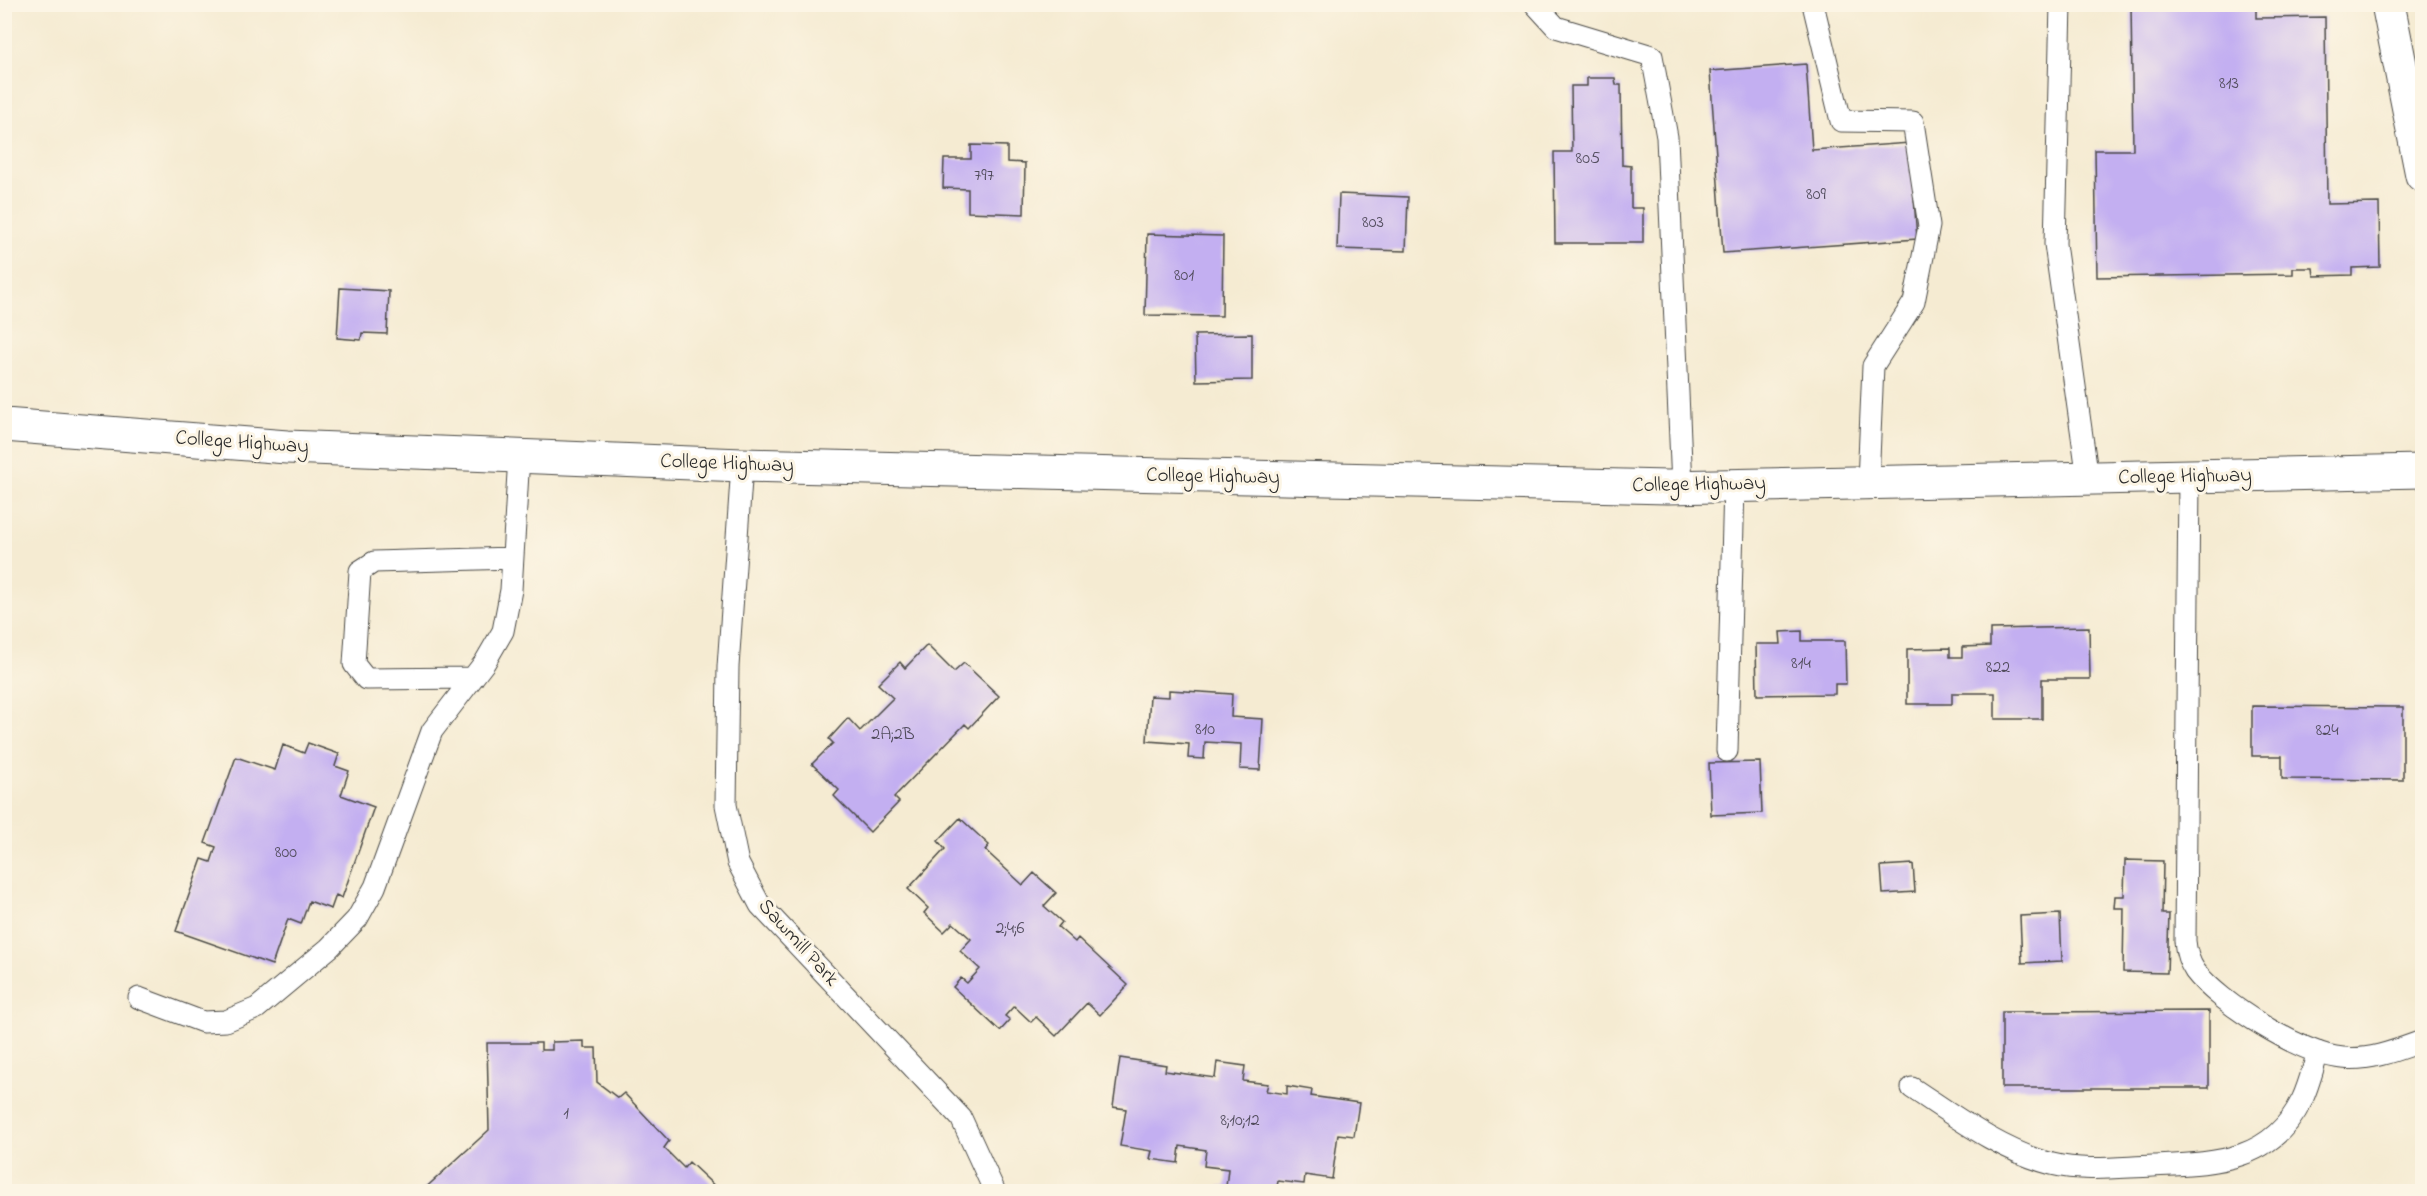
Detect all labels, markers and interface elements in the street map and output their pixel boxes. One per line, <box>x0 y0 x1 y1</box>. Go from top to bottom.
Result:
house number: 813 <box>2219 71 2239 97</box>
house number: 805 <box>1576 146 1600 172</box>
house number: 797 <box>974 163 995 189</box>
house number: 809 <box>1806 182 1827 208</box>
house number: 803 <box>1362 210 1384 236</box>
house number: 801 <box>1174 263 1194 289</box>
street label: College Highway <box>174 423 310 465</box>
street label: College Highway <box>660 447 794 483</box>
street label: College Highway <box>1146 461 1280 495</box>
street label: College Highway <box>2118 461 2252 495</box>
street label: College Highway <box>1632 469 1766 503</box>
house number: 814 <box>1791 651 1812 677</box>
house number: 822 <box>1986 655 2010 681</box>
house number: 810 <box>1195 717 1215 743</box>
house number: 824 <box>2315 718 2339 744</box>
house number: 2A;2B <box>871 722 915 748</box>
house number: 800 <box>275 840 297 866</box>
street label: Sawmill Park <box>750 892 846 994</box>
house number: 2;4;6 <box>996 916 1025 942</box>
house number: 1 <box>563 1101 569 1127</box>
house number: 8;10;12 <box>1220 1108 1260 1134</box>

